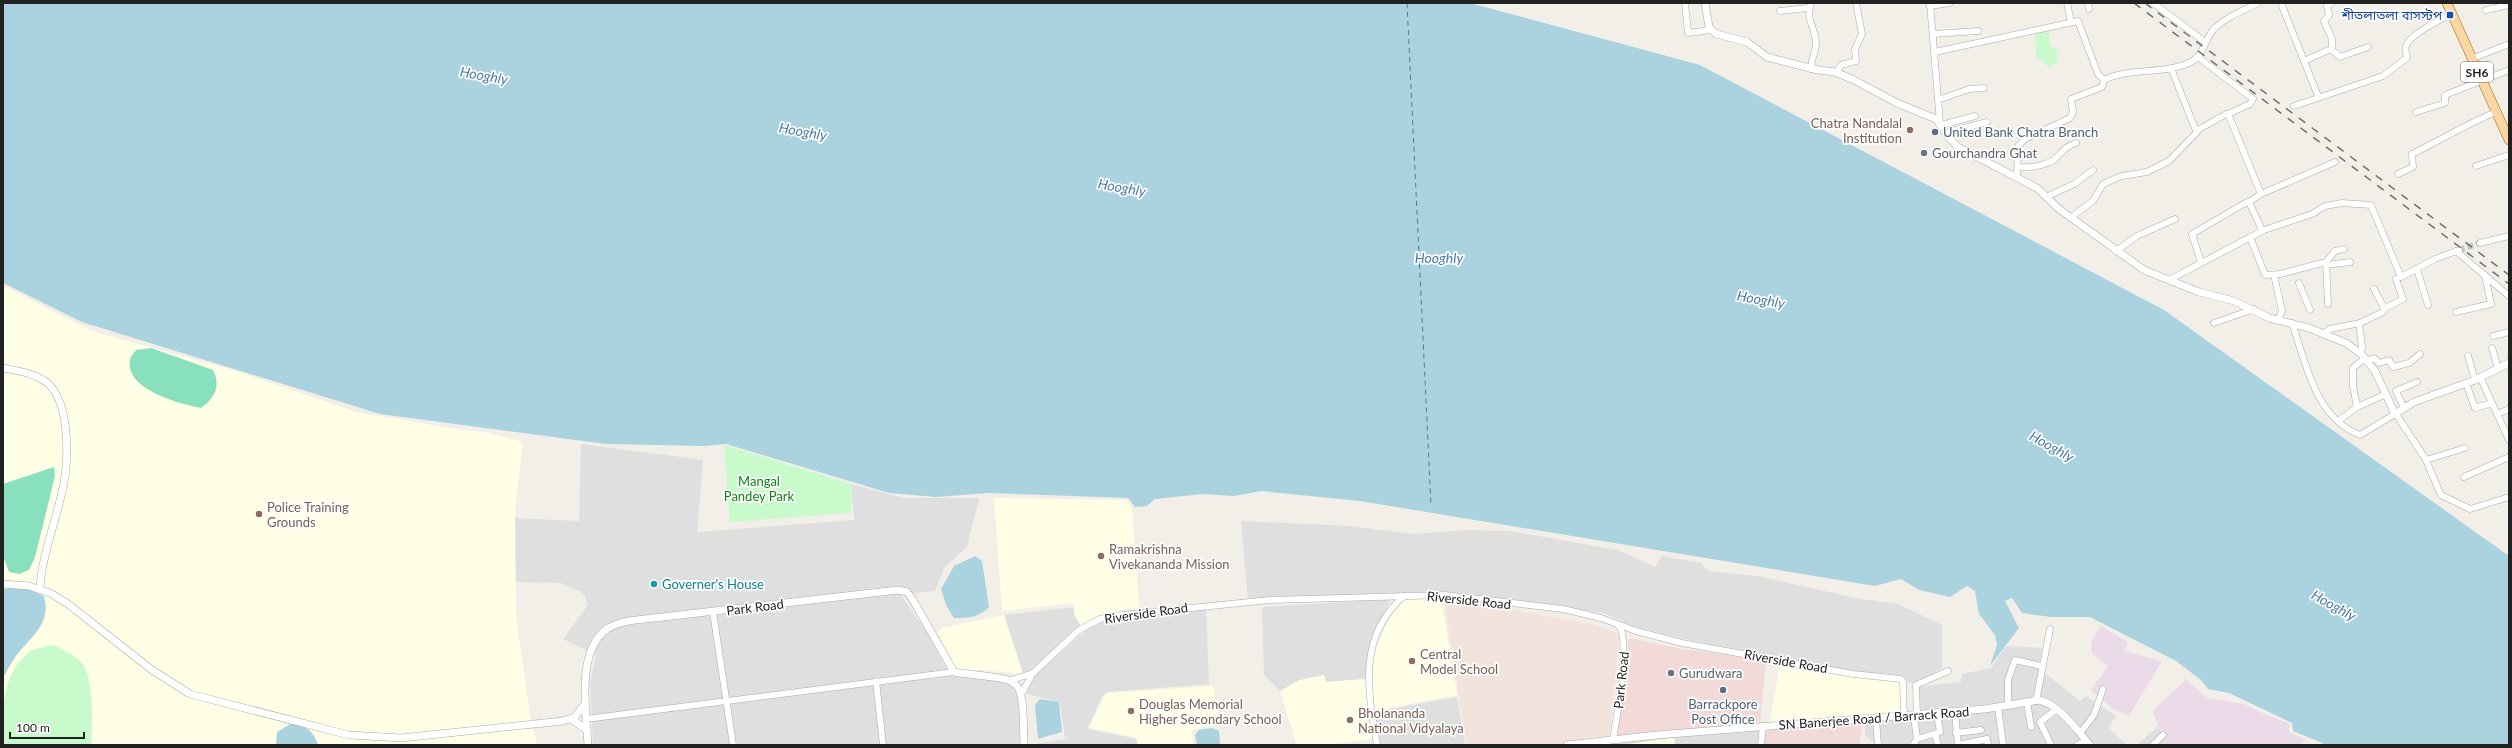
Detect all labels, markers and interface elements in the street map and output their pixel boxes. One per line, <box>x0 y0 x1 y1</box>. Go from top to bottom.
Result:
place label: শীতলাতলা বাসস্টপ <box>2341 7 2443 23</box>
marker: শীতলাতলা বাসস্টপ <box>2445 10 2455 20</box>
water label: Hooghly <box>459 62 510 88</box>
road number: SH6 <box>2461 62 2493 82</box>
place label: Chatra Nandalal Institution <box>1811 115 1902 146</box>
water label: Hooghly <box>778 118 829 144</box>
place label: United Bank Chatra Branch <box>1943 124 2098 140</box>
marker: Chatra Nandalal Institution <box>1905 125 1915 135</box>
marker: United Bank Chatra Branch <box>1930 127 1940 137</box>
place label: Gourchandra Ghat <box>1932 145 2037 161</box>
marker: Gourchandra Ghat <box>1919 148 1929 158</box>
water label: Hooghly <box>1097 174 1148 200</box>
water label: Hooghly <box>1415 249 1463 266</box>
water label: Hooghly <box>1736 286 1787 312</box>
water label: Hooghly <box>2027 427 2077 465</box>
park label: Mangal Pandey Park <box>724 473 795 504</box>
place label: Police Training Grounds <box>267 499 349 530</box>
marker: Police Training Grounds <box>254 509 264 519</box>
place label: Ramakrishna Vivekananda Mission <box>1109 541 1230 572</box>
marker: Ramakrishna Vivekananda Mission <box>1096 551 1106 561</box>
place label: Governer's House <box>662 576 764 592</box>
marker: Governer's House <box>649 579 659 589</box>
water label: Hooghly <box>2309 586 2359 624</box>
street label: Riverside Road <box>1426 588 1512 612</box>
street label: Park Road <box>725 596 785 618</box>
street label: Riverside Road <box>1103 599 1189 627</box>
place label: Central Model School <box>1420 646 1498 677</box>
street label: Riverside Road <box>1743 646 1829 676</box>
street label: Park Road <box>1610 651 1632 709</box>
marker: Central Model School <box>1407 656 1417 666</box>
place label: Gurudwara <box>1679 665 1743 681</box>
marker: Gurudwara <box>1666 668 1676 678</box>
marker: Barrackpore Post Office <box>1718 685 1728 695</box>
place label: Douglas Memorial Higher Secondary School <box>1139 696 1282 727</box>
place label: Barrackpore Post Office <box>1688 696 1758 727</box>
street label: SN Banerjee Road / Barrack Road <box>1778 703 1970 733</box>
place label: Bholananda National Vidyalaya <box>1358 705 1464 736</box>
marker: Douglas Memorial Higher Secondary School <box>1126 706 1136 716</box>
scale bar <box>10 714 84 740</box>
marker: Bholananda National Vidyalaya <box>1345 715 1355 725</box>
text: 100 m <box>16 720 50 735</box>

